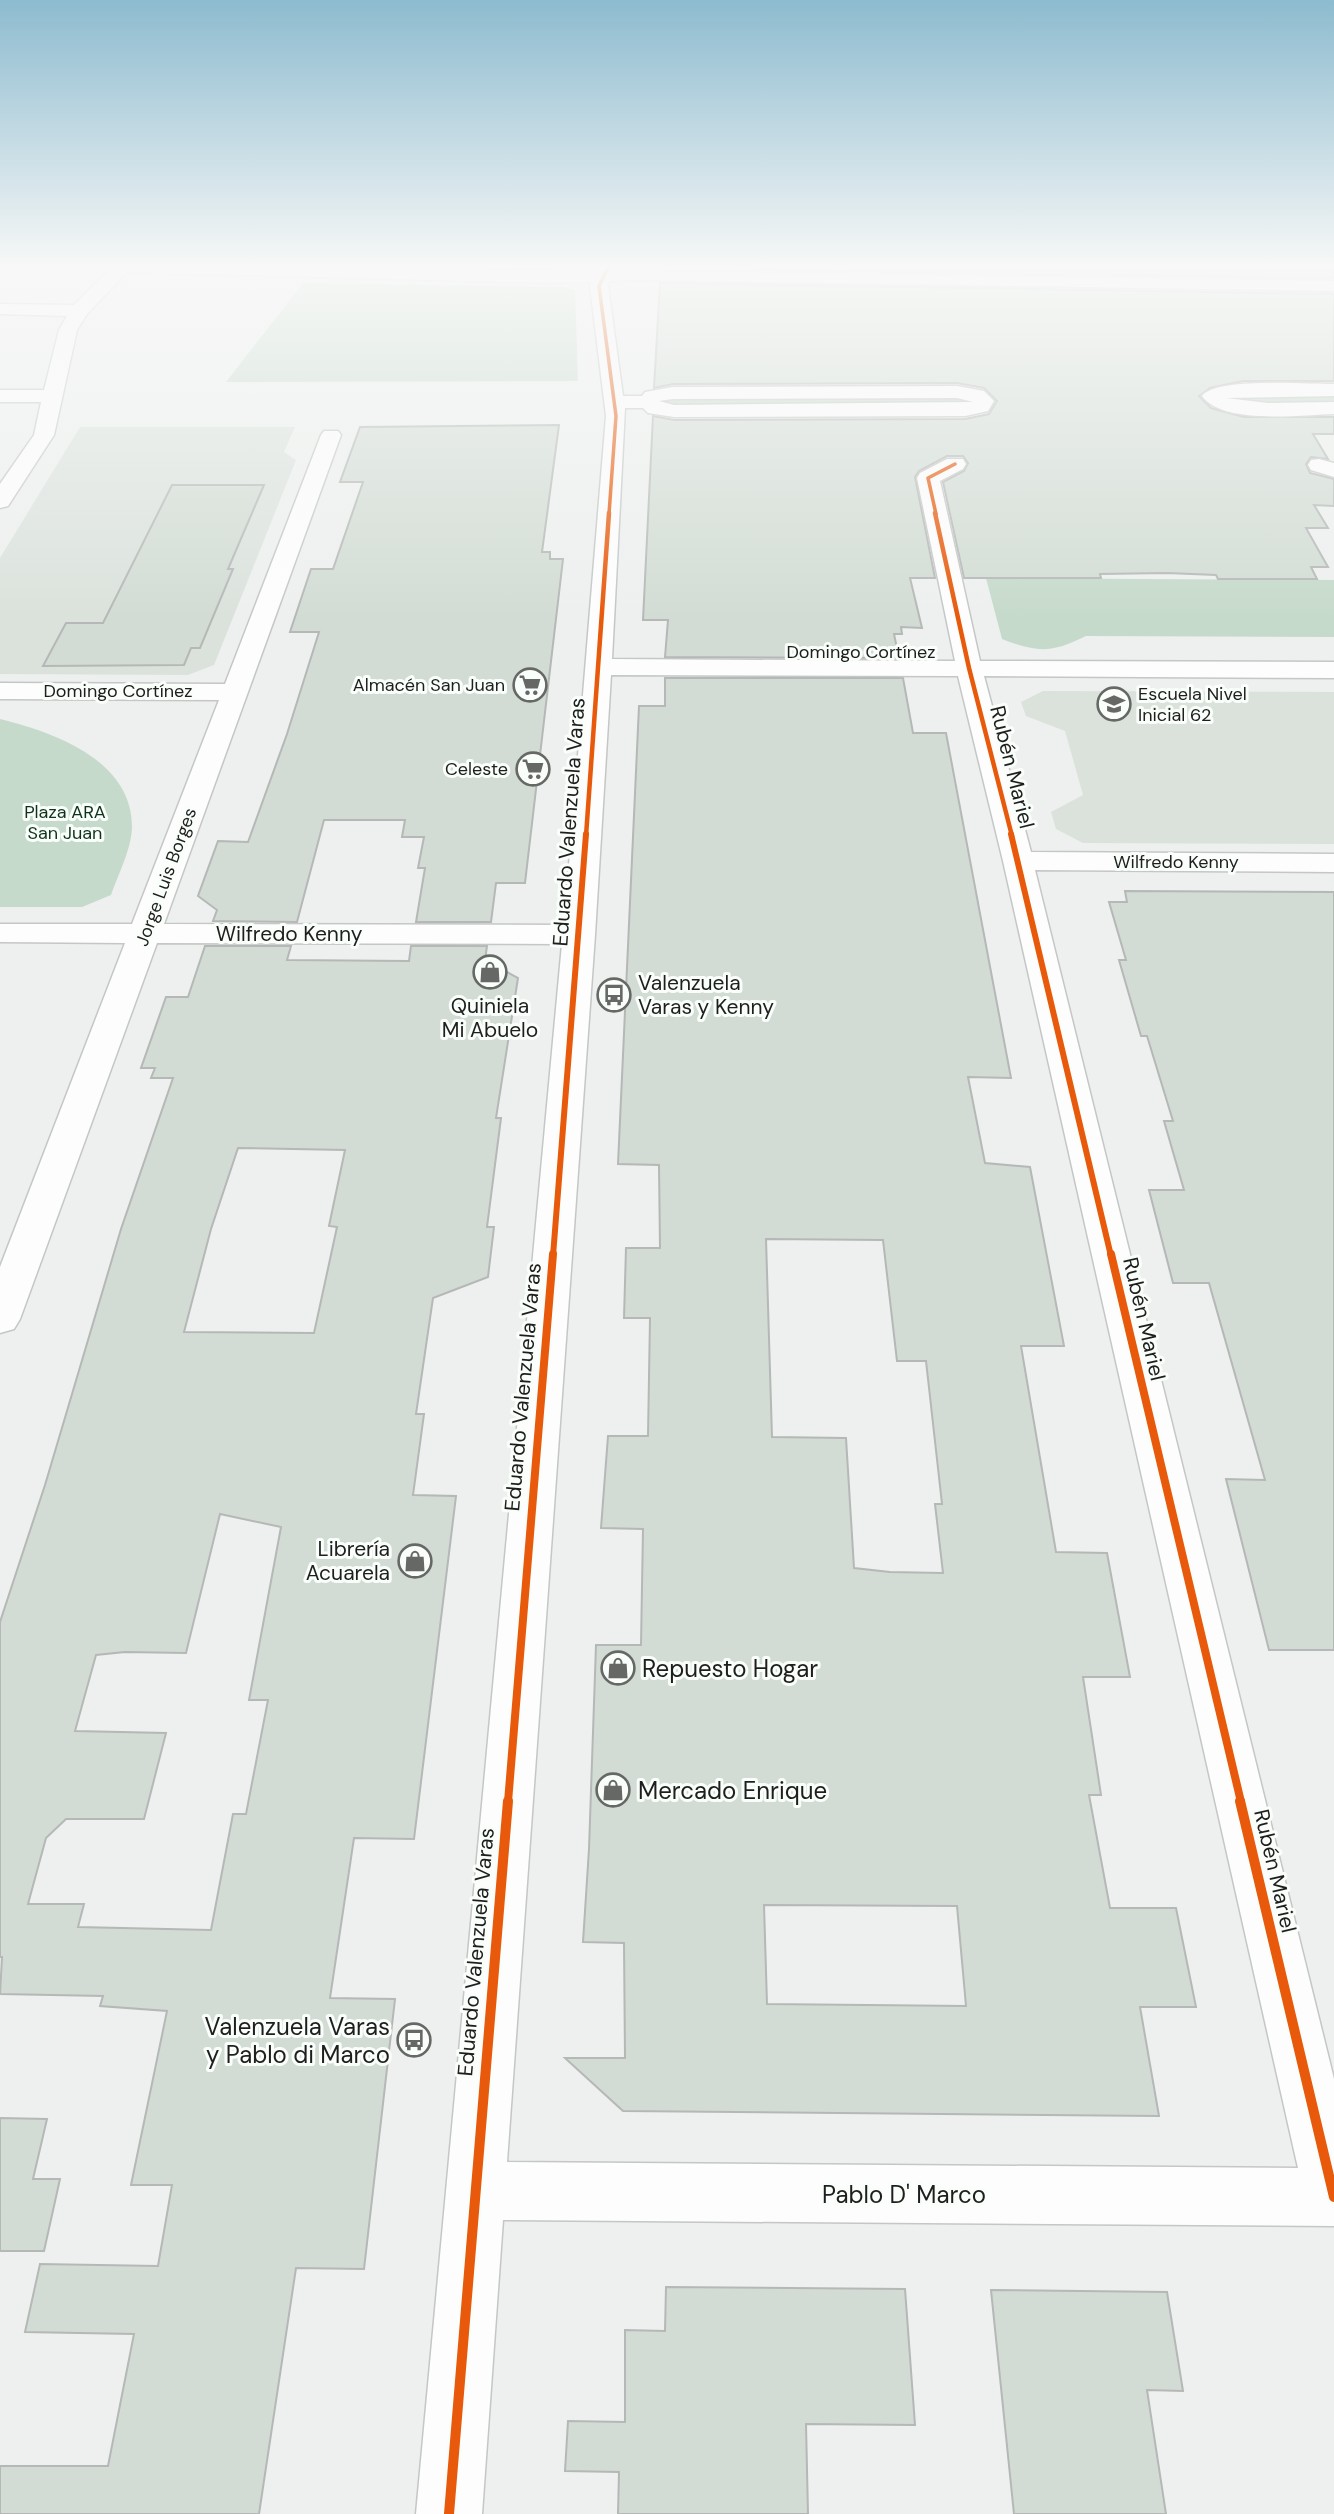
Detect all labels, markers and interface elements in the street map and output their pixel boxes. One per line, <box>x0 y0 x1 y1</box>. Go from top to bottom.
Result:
street label: Domingo Cortínez <box>786 640 936 664</box>
supermarket icon: Almacén San Juan <box>511 666 549 704</box>
place label: Almacén San Juan <box>353 673 505 697</box>
street label: Domingo Cortínez <box>43 679 193 703</box>
place label: Escuela Nivel Inicial 62 <box>1138 682 1247 727</box>
school or university icon: Escuela Nivel Inicial 62 <box>1095 685 1133 723</box>
street label: Eduardo Valenzuela Varas <box>546 697 592 947</box>
street label: Rubén Mariel <box>983 703 1041 831</box>
supermarket icon: Celeste <box>514 750 552 788</box>
place label: Celeste <box>445 757 508 781</box>
park label: Plaza ARA San Juan <box>24 800 106 845</box>
street label: Jorge Luis Borges <box>130 804 202 950</box>
street label: Wilfredo Kenny <box>1113 850 1239 874</box>
street label: Wilfredo Kenny <box>216 920 363 948</box>
shop icon: Quiniela Mi Abuelo <box>471 953 509 991</box>
place label: Valenzuela Varas y Kenny <box>638 969 774 1021</box>
bus stop icon: Valenzuela Varas y Kenny <box>595 976 633 1014</box>
place label: Quiniela Mi Abuelo <box>442 992 538 1044</box>
street label: Rubén Mariel <box>1116 1255 1172 1383</box>
street label: Eduardo Valenzuela Varas <box>498 1262 548 1512</box>
place label: Librería Acuarela <box>306 1535 390 1587</box>
shop icon: Librería Acuarela <box>396 1542 434 1580</box>
shop icon: Repuesto Hogar <box>599 1649 637 1687</box>
place label: Repuesto Hogar <box>642 1653 818 1684</box>
shop icon: Mercado Enrique <box>594 1771 632 1809</box>
place label: Mercado Enrique <box>638 1775 827 1806</box>
street label: Rubén Mariel <box>1247 1807 1303 1935</box>
street label: Eduardo Valenzuela Varas <box>451 1827 501 2077</box>
place label: Valenzuela Varas y Pablo di Marco <box>205 2011 390 2070</box>
bus stop icon: Valenzuela Varas y Pablo di Marco <box>395 2021 433 2059</box>
street label: Pablo D' Marco <box>822 2179 986 2210</box>

